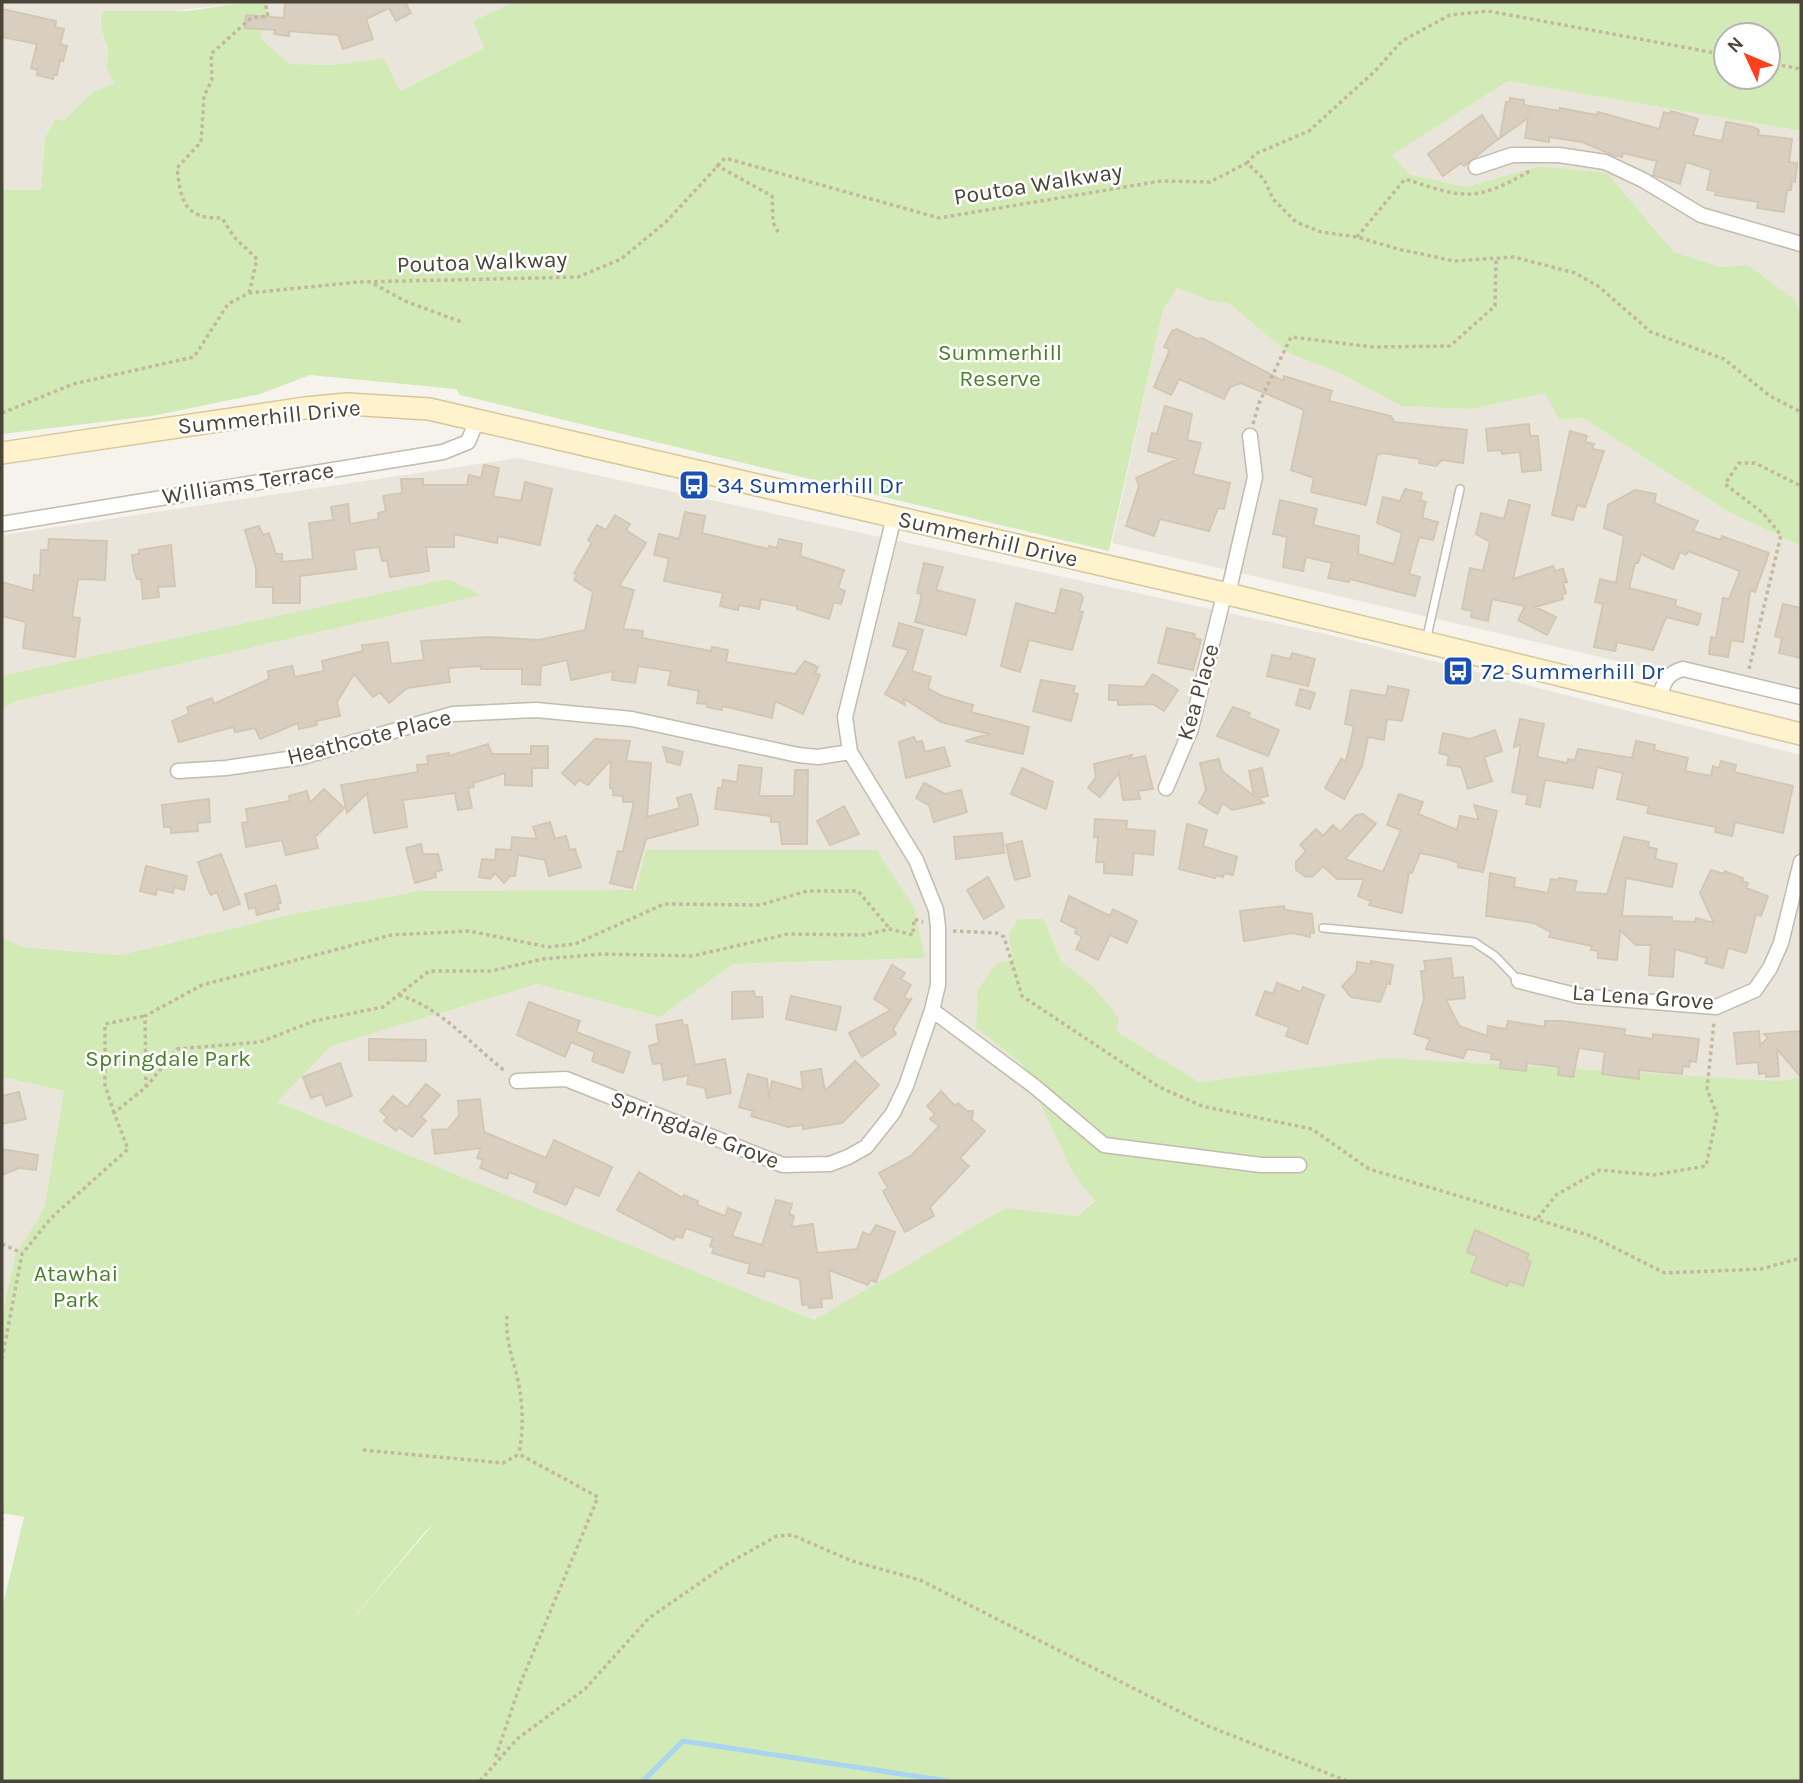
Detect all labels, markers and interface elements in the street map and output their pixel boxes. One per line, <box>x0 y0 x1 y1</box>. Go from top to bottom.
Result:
north arrow <box>1712 21 1782 91</box>
text: N <box>1723 32 1748 57</box>
street label: Poutoa Walkway <box>952 157 1125 211</box>
street label: Poutoa Walkway <box>396 246 568 278</box>
park label: Summerhill Reserve <box>938 339 1062 392</box>
street label: Summerhill Drive <box>176 394 362 440</box>
street label: Williams Terrace <box>160 456 336 510</box>
bus stop icon: 34 Summerhill Dr <box>677 468 711 502</box>
place label: 34 Summerhill Dr <box>717 472 903 499</box>
street label: Summerhill Drive <box>895 505 1081 573</box>
street label: Kea Place <box>1171 640 1225 744</box>
bus stop icon: 72 Summerhill Dr <box>1441 654 1475 688</box>
place label: 72 Summerhill Dr <box>1481 658 1665 685</box>
street label: Heathcote Place <box>284 704 454 770</box>
street label: La Lena Grove <box>1571 979 1715 1015</box>
park label: Springdale Park <box>85 1045 251 1072</box>
street label: Springdale Grove <box>607 1085 783 1175</box>
park label: Atawhai Park <box>34 1260 118 1313</box>

